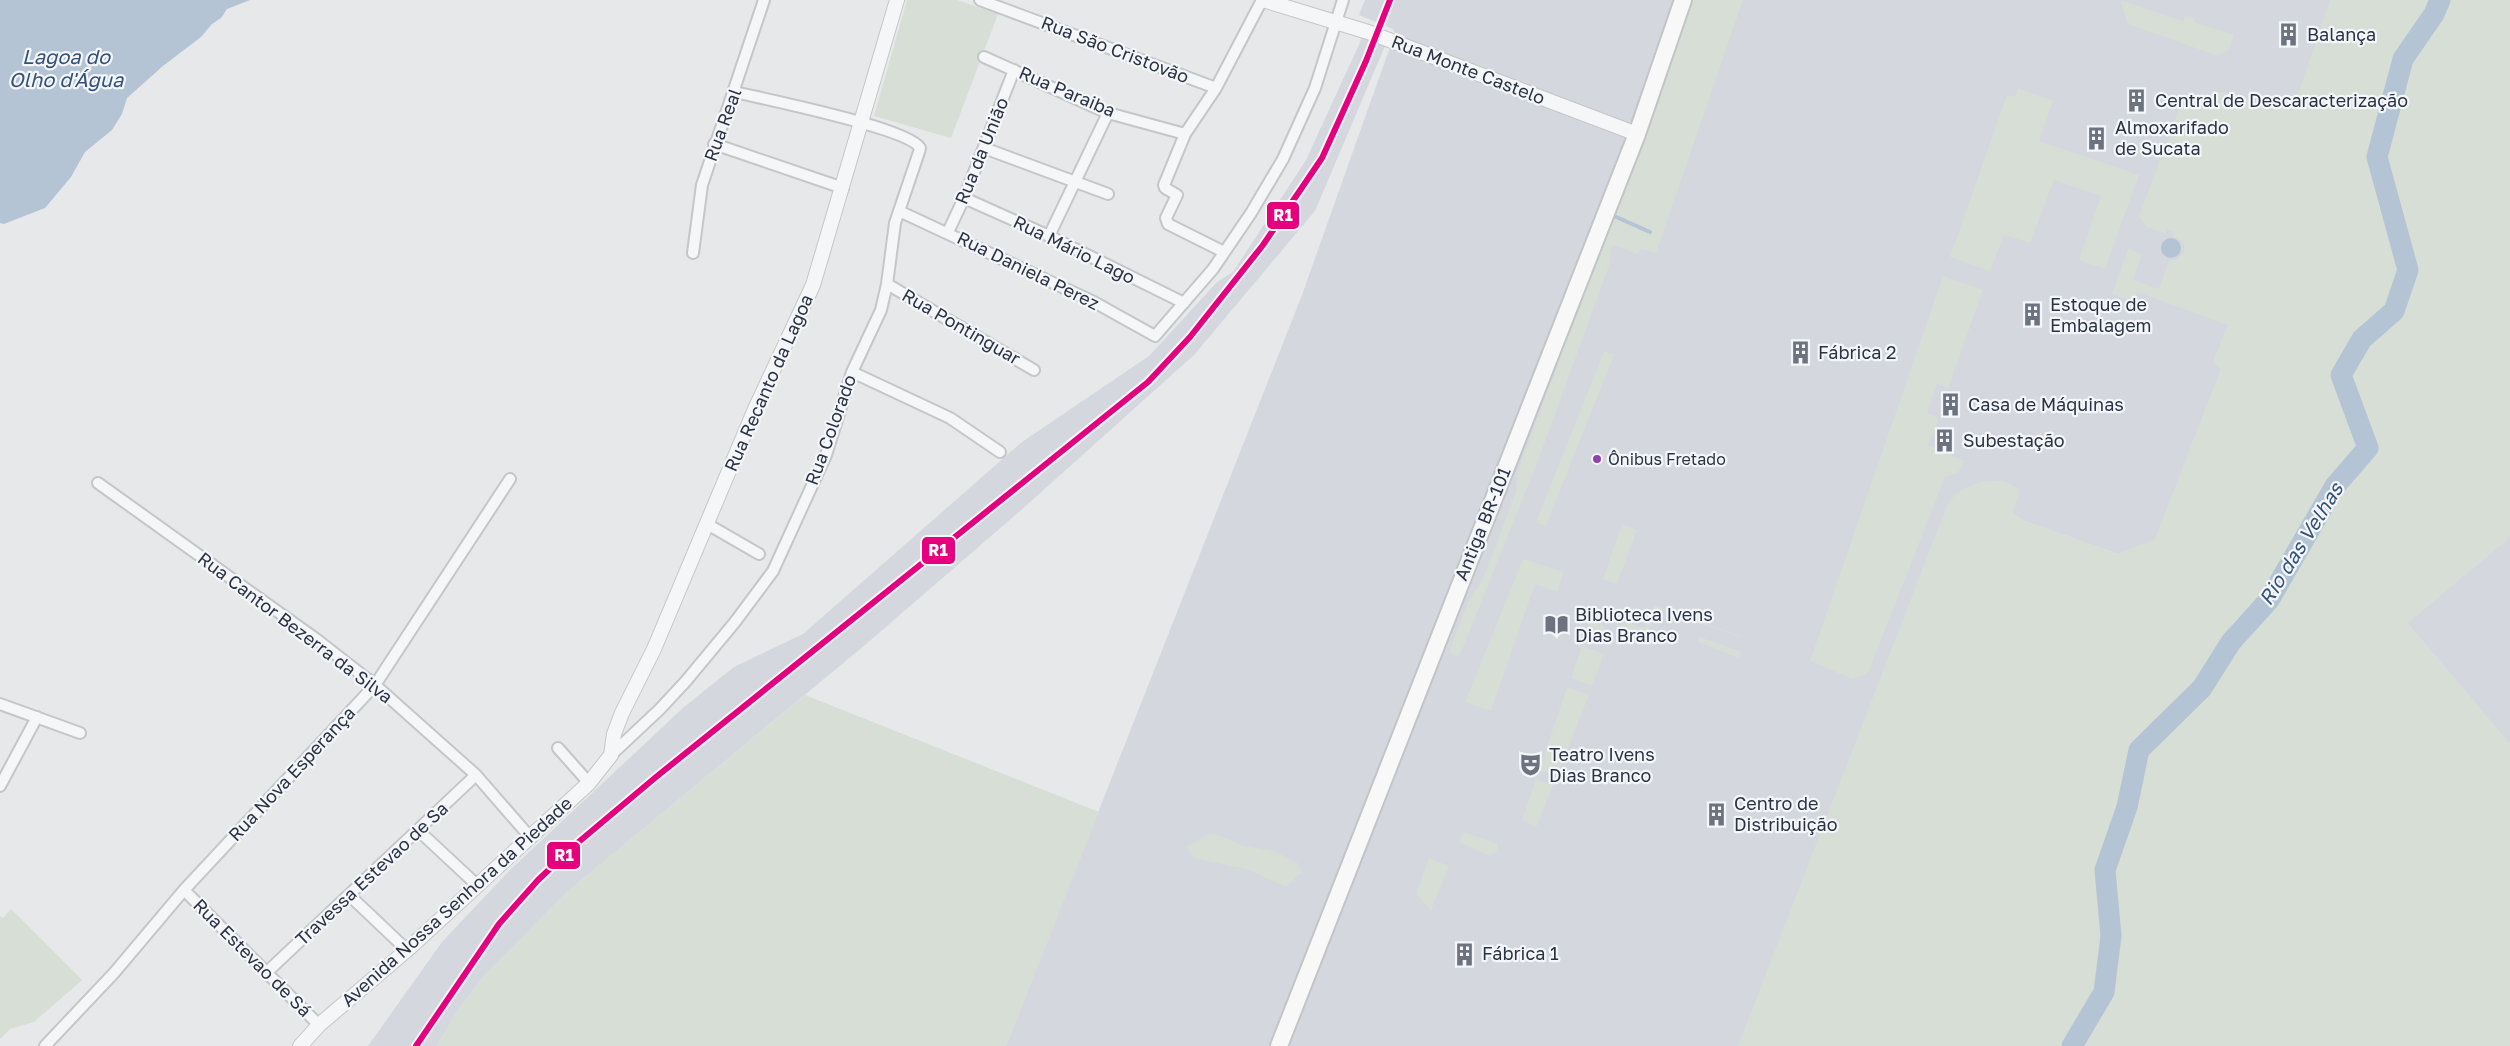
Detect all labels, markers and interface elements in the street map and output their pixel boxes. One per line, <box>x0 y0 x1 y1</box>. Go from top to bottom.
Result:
street label: Rua São Cristovão <box>1038 11 1192 87</box>
building icon: Balança <box>2276 22 2302 48</box>
place label: Balança <box>2307 23 2376 45</box>
street label: Rua Monte Castelo <box>1388 30 1548 108</box>
water label: Lagoa do Olho d'Água <box>9 44 124 92</box>
street label: Rua Paraiba <box>1016 61 1119 121</box>
street label: Rua Real <box>699 85 745 164</box>
building icon: Central de Descaracterização <box>2124 88 2150 114</box>
place label: Central de Descaracterização <box>2155 89 2408 111</box>
street label: Rua da União <box>950 94 1012 207</box>
place label: Almoxarifado de Sucata <box>2115 116 2229 159</box>
building icon: Almoxarifado de Sucata <box>2084 125 2110 151</box>
line badge: R1 <box>1266 201 1300 230</box>
text: R1 <box>1273 205 1293 225</box>
street label: Rua Mário Lago <box>1010 210 1139 288</box>
street label: Rua Daniela Perez <box>954 226 1103 314</box>
street label: Rua Pontinguar <box>898 283 1025 369</box>
street label: Rua Recanto da Lagoa <box>719 291 817 475</box>
place label: Estoque de Embalagem <box>2050 293 2152 336</box>
building icon: Estoque de Embalagem <box>2019 302 2045 328</box>
building icon: Fábrica 2 <box>1787 340 1813 366</box>
place label: Fábrica 2 <box>1818 341 1896 363</box>
street label: Rua Colorado <box>800 372 860 488</box>
building icon: Casa de Máquinas <box>1937 392 1963 418</box>
place label: Casa de Máquinas <box>1968 393 2124 415</box>
building icon: Subestação <box>1932 428 1958 454</box>
place label: Subestação <box>1963 429 2065 451</box>
place label: Ônibus Fretado <box>1608 449 1726 469</box>
marker: Ônibus Fretado <box>1591 453 1603 465</box>
street label: Antiga BR-101 <box>1449 463 1515 584</box>
water label: Rio das Velhas <box>2253 477 2348 609</box>
line badge: R1 <box>921 536 956 565</box>
text: R1 <box>928 540 948 560</box>
street label: Rua Cantor Bezerra da Silva <box>194 547 397 708</box>
place label: Biblioteca Ivens Dias Branco <box>1575 603 1713 646</box>
library icon: Biblioteca Ivens Dias Branco <box>1544 612 1570 638</box>
street label: Rua Nova Esperança <box>223 702 359 845</box>
place label: Teatro Ivens Dias Branco <box>1549 743 1655 786</box>
theatre icon: Teatro Ivens Dias Branco <box>1518 752 1544 778</box>
street label: Avenida Nossa Senhora da Piedade <box>336 792 576 1011</box>
place label: Centro de Distribuição <box>1734 792 1838 835</box>
street label: Travessa Estevao de Sa <box>290 797 452 950</box>
building icon: Centro de Distribuição <box>1703 801 1729 827</box>
line badge: R1 <box>546 841 581 870</box>
text: R1 <box>554 845 574 865</box>
street label: Rua Estevao de Sá <box>189 894 316 1021</box>
building icon: Fábrica 1 <box>1451 941 1477 967</box>
place label: Fábrica 1 <box>1482 942 1559 964</box>

